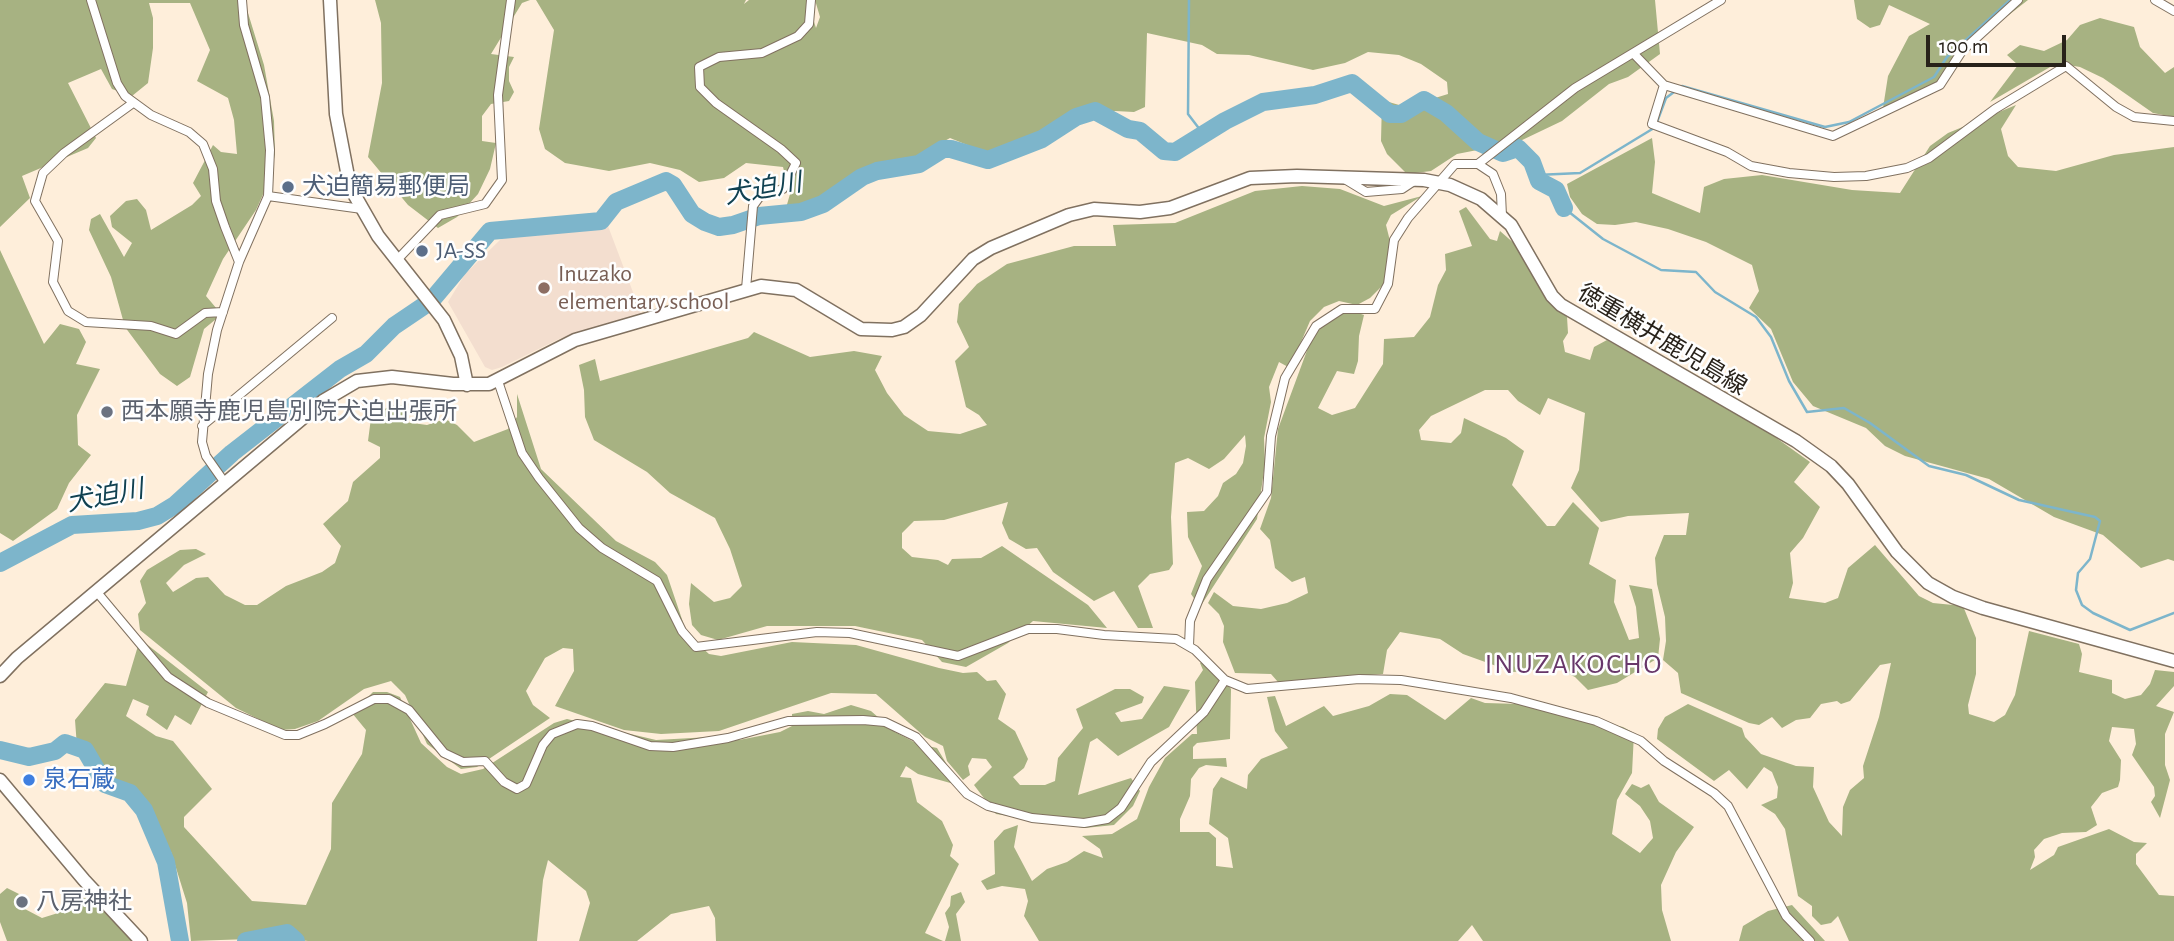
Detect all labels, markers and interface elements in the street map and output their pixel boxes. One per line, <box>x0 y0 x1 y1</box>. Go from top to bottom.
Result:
scale bar <box>1929 21 2069 65</box>
text: 100 m <box>1939 36 1989 57</box>
water label: 犬迫川 <box>722 167 804 211</box>
place label: 犬迫簡易郵便局 <box>302 173 470 201</box>
marker: 犬迫簡易郵便局 <box>280 179 296 195</box>
place label: JA-SS <box>436 237 486 265</box>
marker: JA-SS <box>414 243 430 259</box>
place label: Inuzako elementary school <box>558 260 730 316</box>
street label: 徳重横井鹿児島線 <box>1572 278 1752 402</box>
marker: Inuzako elementary school <box>536 280 552 296</box>
place label: 西本願寺鹿児島別院犬迫出張所 <box>121 398 457 426</box>
marker: 西本願寺鹿児島別院犬迫出張所 <box>99 404 115 420</box>
water label: 犬迫川 <box>64 473 146 519</box>
district label: INUZAKOCHO <box>1486 648 1662 682</box>
place label: 泉石蔵 <box>43 766 115 794</box>
marker: 泉石蔵 <box>21 772 37 788</box>
place label: 八房神社 <box>36 888 132 916</box>
marker: 八房神社 <box>14 894 30 910</box>

